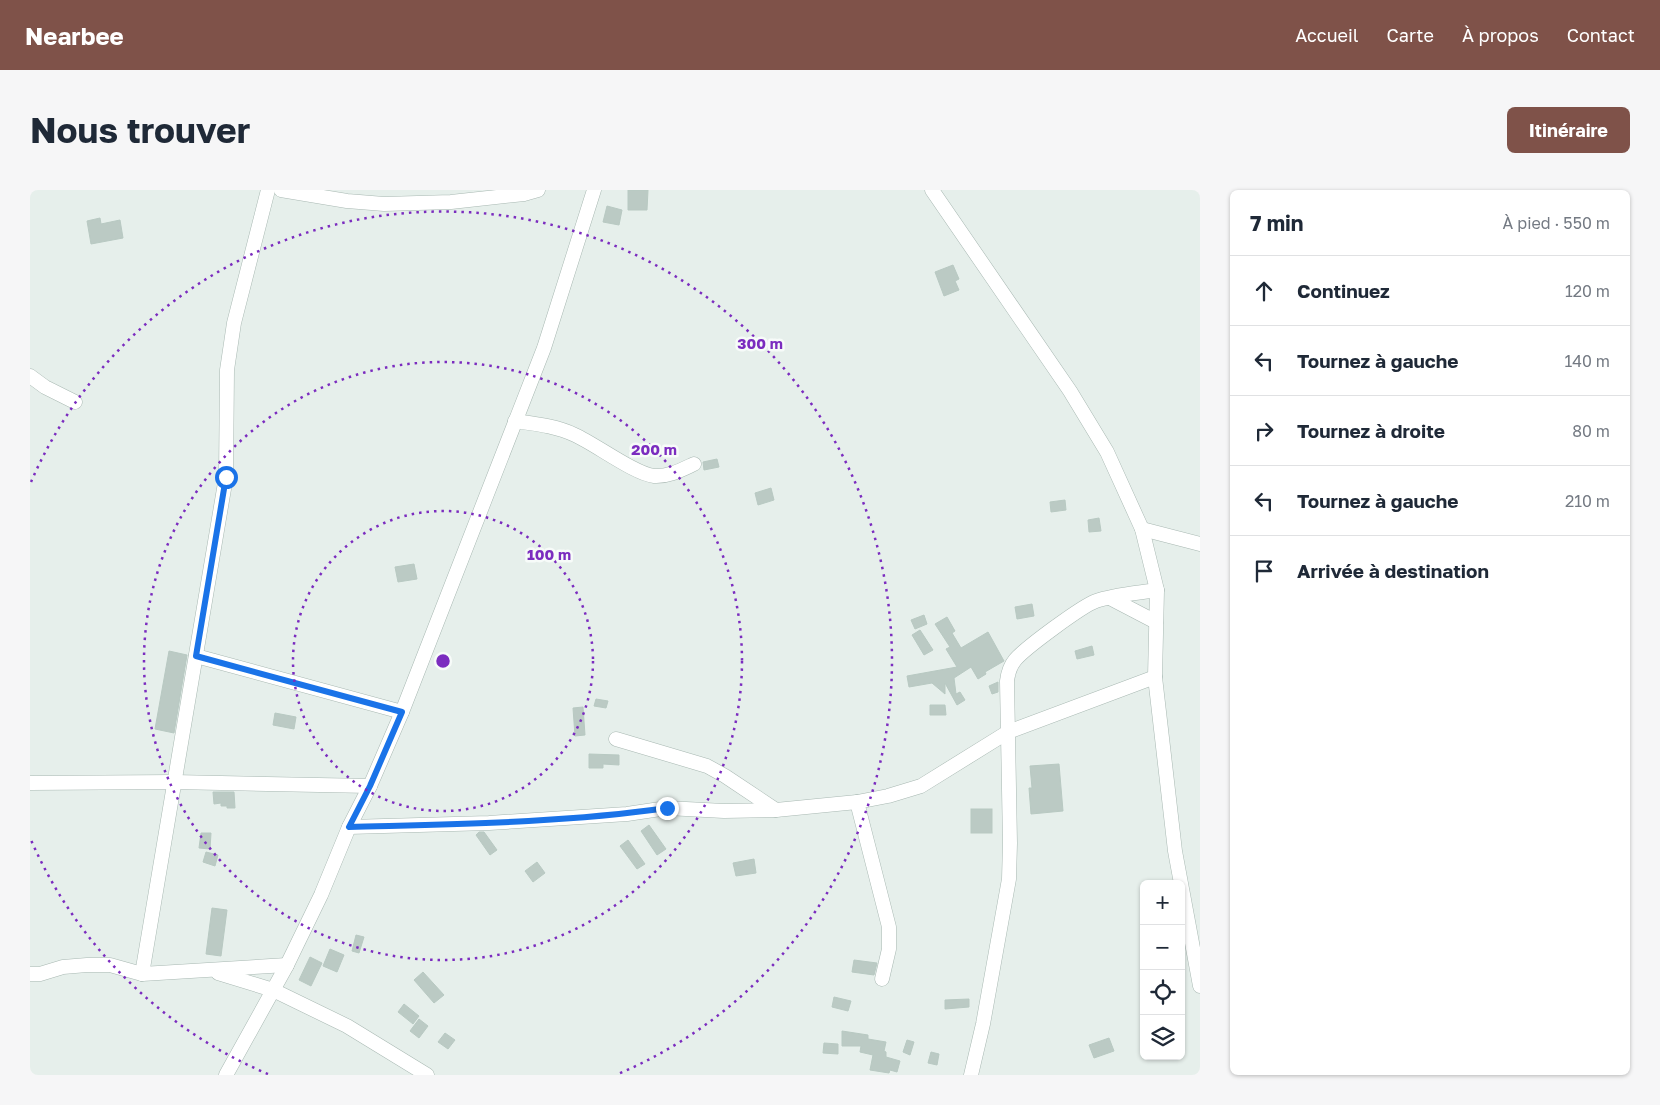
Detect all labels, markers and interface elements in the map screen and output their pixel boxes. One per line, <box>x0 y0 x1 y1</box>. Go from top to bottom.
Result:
text: Nearbee <box>25 21 124 50</box>
text: Accueil <box>1295 24 1359 46</box>
text: Carte <box>1387 24 1434 46</box>
text: À propos <box>1462 24 1539 46</box>
text: Contact <box>1567 24 1635 46</box>
button: Itinéraire <box>1507 107 1630 153</box>
text: Nous trouver <box>30 109 250 151</box>
text: 7 min <box>1250 210 1304 236</box>
text: À pied · 550 m <box>1503 213 1610 233</box>
icon: ahead <box>1250 277 1278 305</box>
text: Continuez <box>1297 279 1390 302</box>
text: 120 m <box>1565 281 1610 301</box>
text: 300 m <box>737 334 783 352</box>
icon: left <box>1250 347 1278 375</box>
text: Tournez à gauche <box>1297 349 1458 372</box>
text: 140 m <box>1564 351 1610 371</box>
icon: right <box>1250 417 1278 445</box>
text: Tournez à droite <box>1297 419 1445 442</box>
text: 80 m <box>1572 421 1610 441</box>
text: 200 m <box>631 440 677 458</box>
route start <box>215 466 238 489</box>
icon: left <box>1250 487 1278 515</box>
text: Tournez à gauche <box>1297 489 1458 512</box>
text: 210 m <box>1565 491 1610 511</box>
text: 100 m <box>527 545 571 563</box>
icon: arrive <box>1250 557 1278 585</box>
text: Arrivée à destination <box>1297 559 1489 582</box>
centre of rings <box>434 652 452 670</box>
route end <box>656 797 679 820</box>
map controls <box>1140 880 1185 1060</box>
button: + <box>1140 880 1185 925</box>
button: − <box>1140 925 1185 970</box>
button: locate <box>1140 970 1185 1015</box>
button: layers <box>1140 1015 1185 1060</box>

